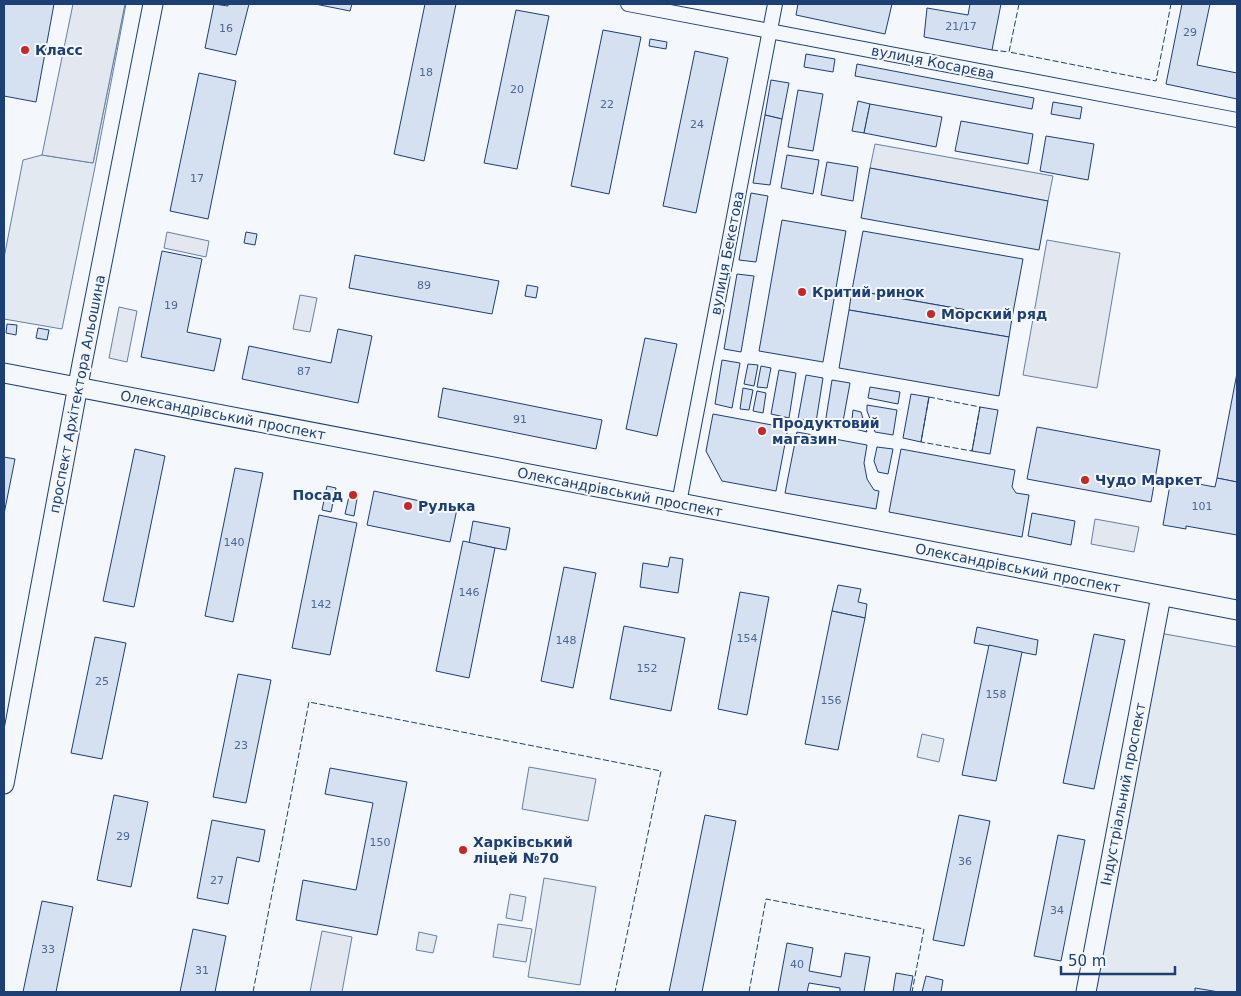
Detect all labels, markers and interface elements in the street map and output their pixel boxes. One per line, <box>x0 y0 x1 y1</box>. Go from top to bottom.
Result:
house number: 21/17 <box>945 20 977 33</box>
house number: 16 <box>219 22 233 35</box>
house number: 29 <box>1183 26 1197 39</box>
place label: Класс <box>35 42 83 58</box>
street label: вулиця Косарєва <box>870 42 996 82</box>
marker: Класс <box>19 44 31 56</box>
house number: 18 <box>419 66 433 79</box>
house number: 20 <box>510 83 524 96</box>
house number: 22 <box>600 98 614 111</box>
house number: 24 <box>690 118 704 131</box>
house number: 17 <box>190 172 204 185</box>
street label: вулиця Бекетова <box>707 190 747 316</box>
street label: проспект Архітектора Альошина <box>46 273 108 515</box>
house number: 89 <box>417 279 431 292</box>
place label: Критий ринок <box>812 284 925 300</box>
marker: Критий ринок <box>796 286 808 298</box>
house number: 19 <box>164 299 178 312</box>
place label: Морский ряд <box>941 306 1047 322</box>
marker: Морский ряд <box>925 308 937 320</box>
house number: 87 <box>297 365 311 378</box>
street label: Олександрівський проспект <box>119 387 327 443</box>
house number: 91 <box>513 413 527 426</box>
place label: Продуктовий магазин <box>772 415 880 447</box>
marker: Продуктовий магазин <box>756 425 768 437</box>
street label: Олександрівський проспект <box>516 464 724 520</box>
place label: Чудо Маркет <box>1095 472 1203 488</box>
marker: Чудо Маркет <box>1079 474 1091 486</box>
place label: Посад <box>293 487 343 503</box>
marker: Посад <box>347 489 359 501</box>
place label: Рулька <box>418 498 475 514</box>
marker: Рулька <box>402 500 414 512</box>
house number: 101 <box>1192 500 1213 513</box>
house number: 140 <box>224 536 245 549</box>
street label: Олександрівський проспект <box>914 540 1122 596</box>
house number: 146 <box>459 586 480 599</box>
house number: 142 <box>311 598 332 611</box>
house number: 154 <box>737 632 758 645</box>
house number: 148 <box>556 634 577 647</box>
house number: 152 <box>637 662 658 675</box>
house number: 25 <box>95 675 109 688</box>
house number: 158 <box>986 688 1007 701</box>
house number: 156 <box>821 694 842 707</box>
street label: Індустріальний проспект <box>1097 701 1149 887</box>
house number: 23 <box>234 739 248 752</box>
house number: 29 <box>116 830 130 843</box>
place label: Харківський ліцей №70 <box>473 834 573 866</box>
house number: 150 <box>370 836 391 849</box>
marker: Харківський ліцей №70 <box>457 844 469 856</box>
house number: 36 <box>958 855 972 868</box>
house number: 27 <box>210 874 224 887</box>
house number: 34 <box>1050 904 1064 917</box>
house number: 33 <box>41 943 55 956</box>
scale bar <box>1061 944 1175 976</box>
text: 50 m <box>1068 952 1106 970</box>
house number: 40 <box>790 958 804 971</box>
house number: 31 <box>195 964 209 977</box>

